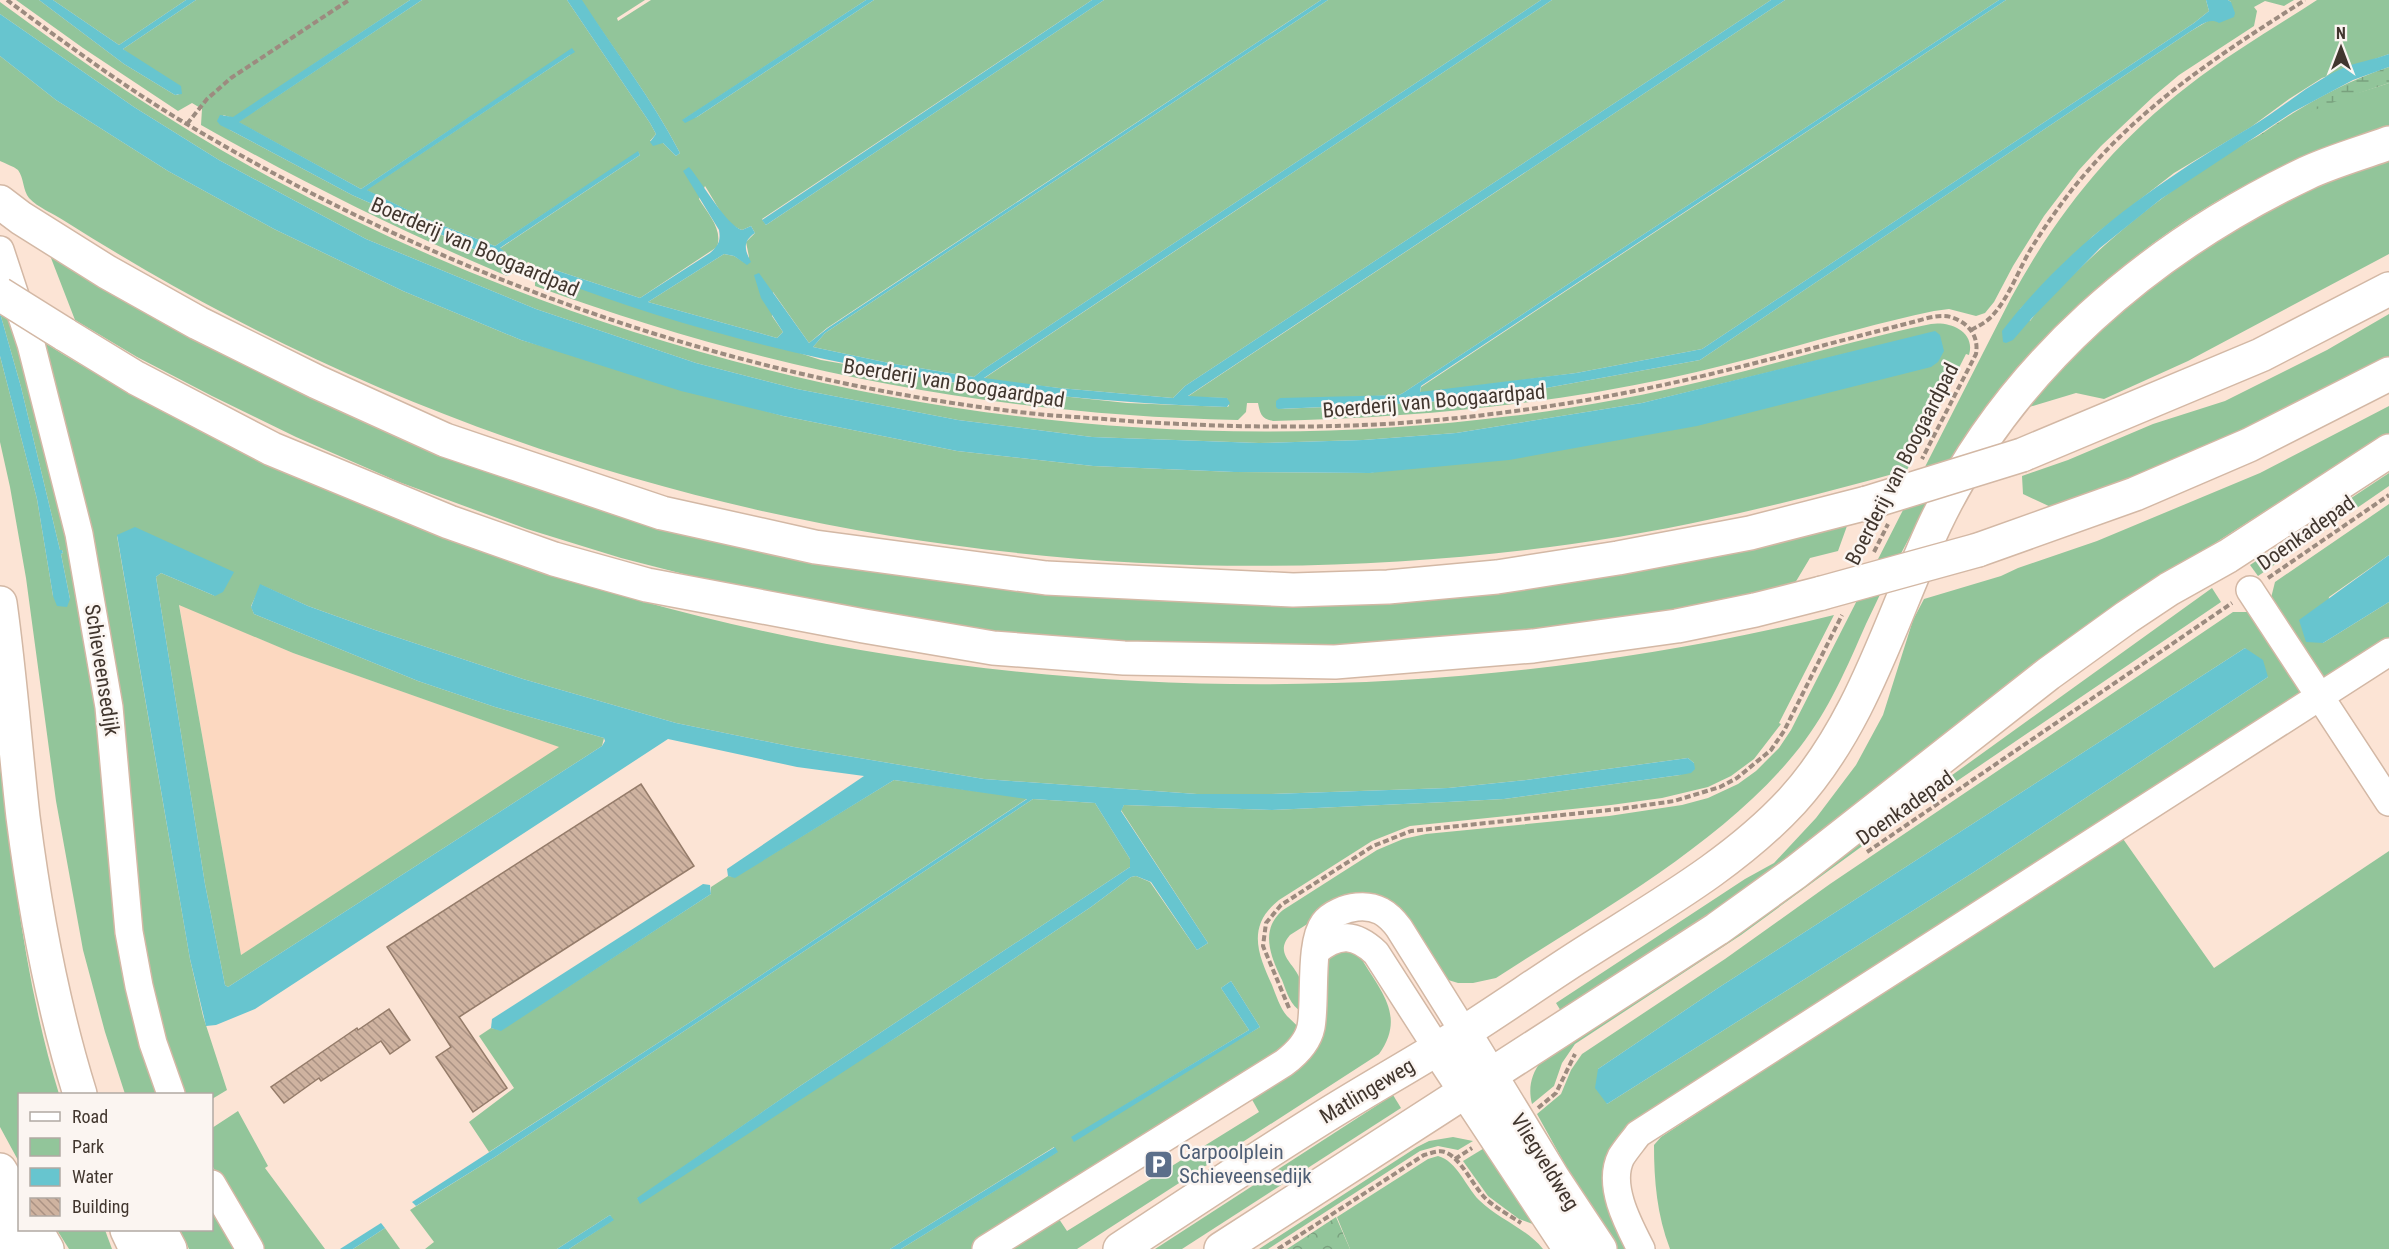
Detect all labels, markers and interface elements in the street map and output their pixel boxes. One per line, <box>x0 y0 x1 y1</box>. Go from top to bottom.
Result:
north arrow <box>2311 18 2371 78</box>
text: N <box>2336 24 2346 43</box>
street label: Boerderij van Boogaardpad <box>367 192 583 302</box>
street label: Boerderij van Boogaardpad <box>842 354 1066 412</box>
street label: Boerderij van Boogaardpad <box>1841 359 1963 569</box>
street label: Boerderij van Boogaardpad <box>1322 379 1546 423</box>
street label: Doenkadepad <box>2253 491 2359 575</box>
street label: Schieveensedijk <box>80 603 124 738</box>
street label: Doenkadepad <box>1852 766 1958 850</box>
street label: Matlingeweg <box>1315 1053 1419 1129</box>
legend <box>18 1093 213 1231</box>
text: Road <box>72 1106 108 1127</box>
street label: Vliegveldweg <box>1506 1109 1584 1215</box>
text: Park <box>72 1136 104 1157</box>
place label: Carpoolplein Schieveensedijk <box>1179 1140 1312 1188</box>
parking icon: Carpoolplein Schieveensedijk <box>1142 1148 1174 1180</box>
text: Water <box>72 1166 114 1187</box>
text: Building <box>72 1196 129 1217</box>

